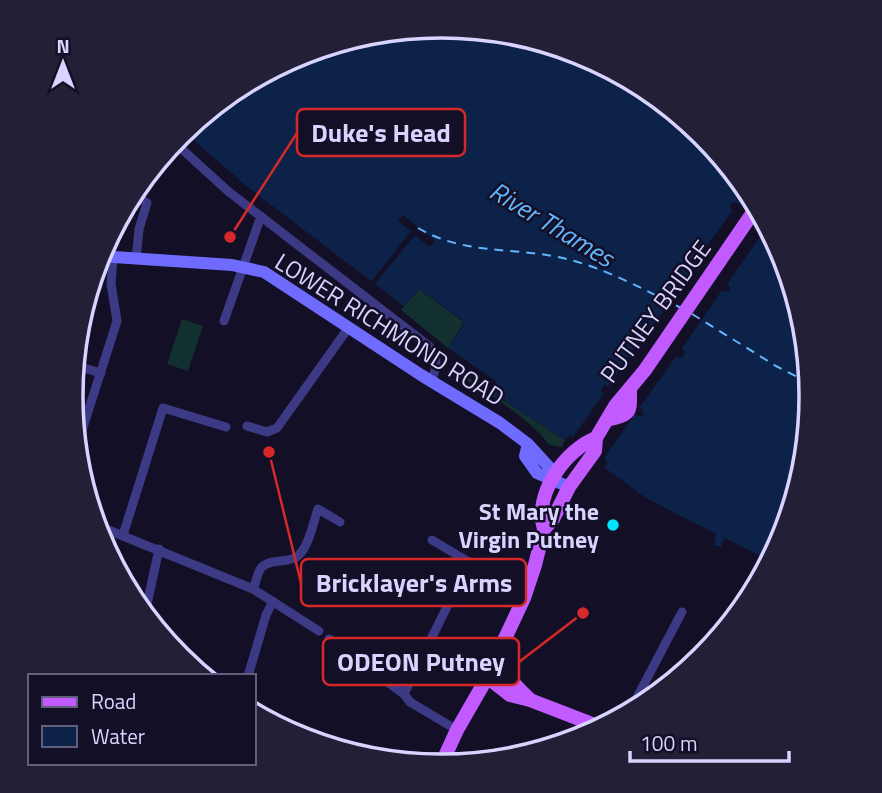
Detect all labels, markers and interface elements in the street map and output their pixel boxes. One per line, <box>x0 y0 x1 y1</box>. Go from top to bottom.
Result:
north arrow <box>28 28 98 98</box>
text: N <box>56 31 70 60</box>
callout: Duke's Head <box>297 109 465 156</box>
text: Duke's Head <box>311 113 451 152</box>
water label: River Thames <box>482 172 623 277</box>
street label: PUTNEY BRIDGE <box>591 232 719 390</box>
street label: LOWER RICHMOND ROAD <box>268 244 512 414</box>
place label: St Mary the Virgin Putney <box>458 493 599 557</box>
marker: St Mary the Virgin Putney <box>605 517 621 533</box>
callout: Bricklayer's Arms <box>301 559 526 606</box>
text: Bricklayer's Arms <box>316 563 512 602</box>
callout: ODEON Putney <box>323 638 519 685</box>
text: ODEON Putney <box>337 642 505 681</box>
legend <box>28 674 256 765</box>
text: Road <box>91 685 136 717</box>
text: Water <box>91 720 145 752</box>
scale bar <box>630 720 789 764</box>
text: 100 m <box>640 727 697 759</box>

